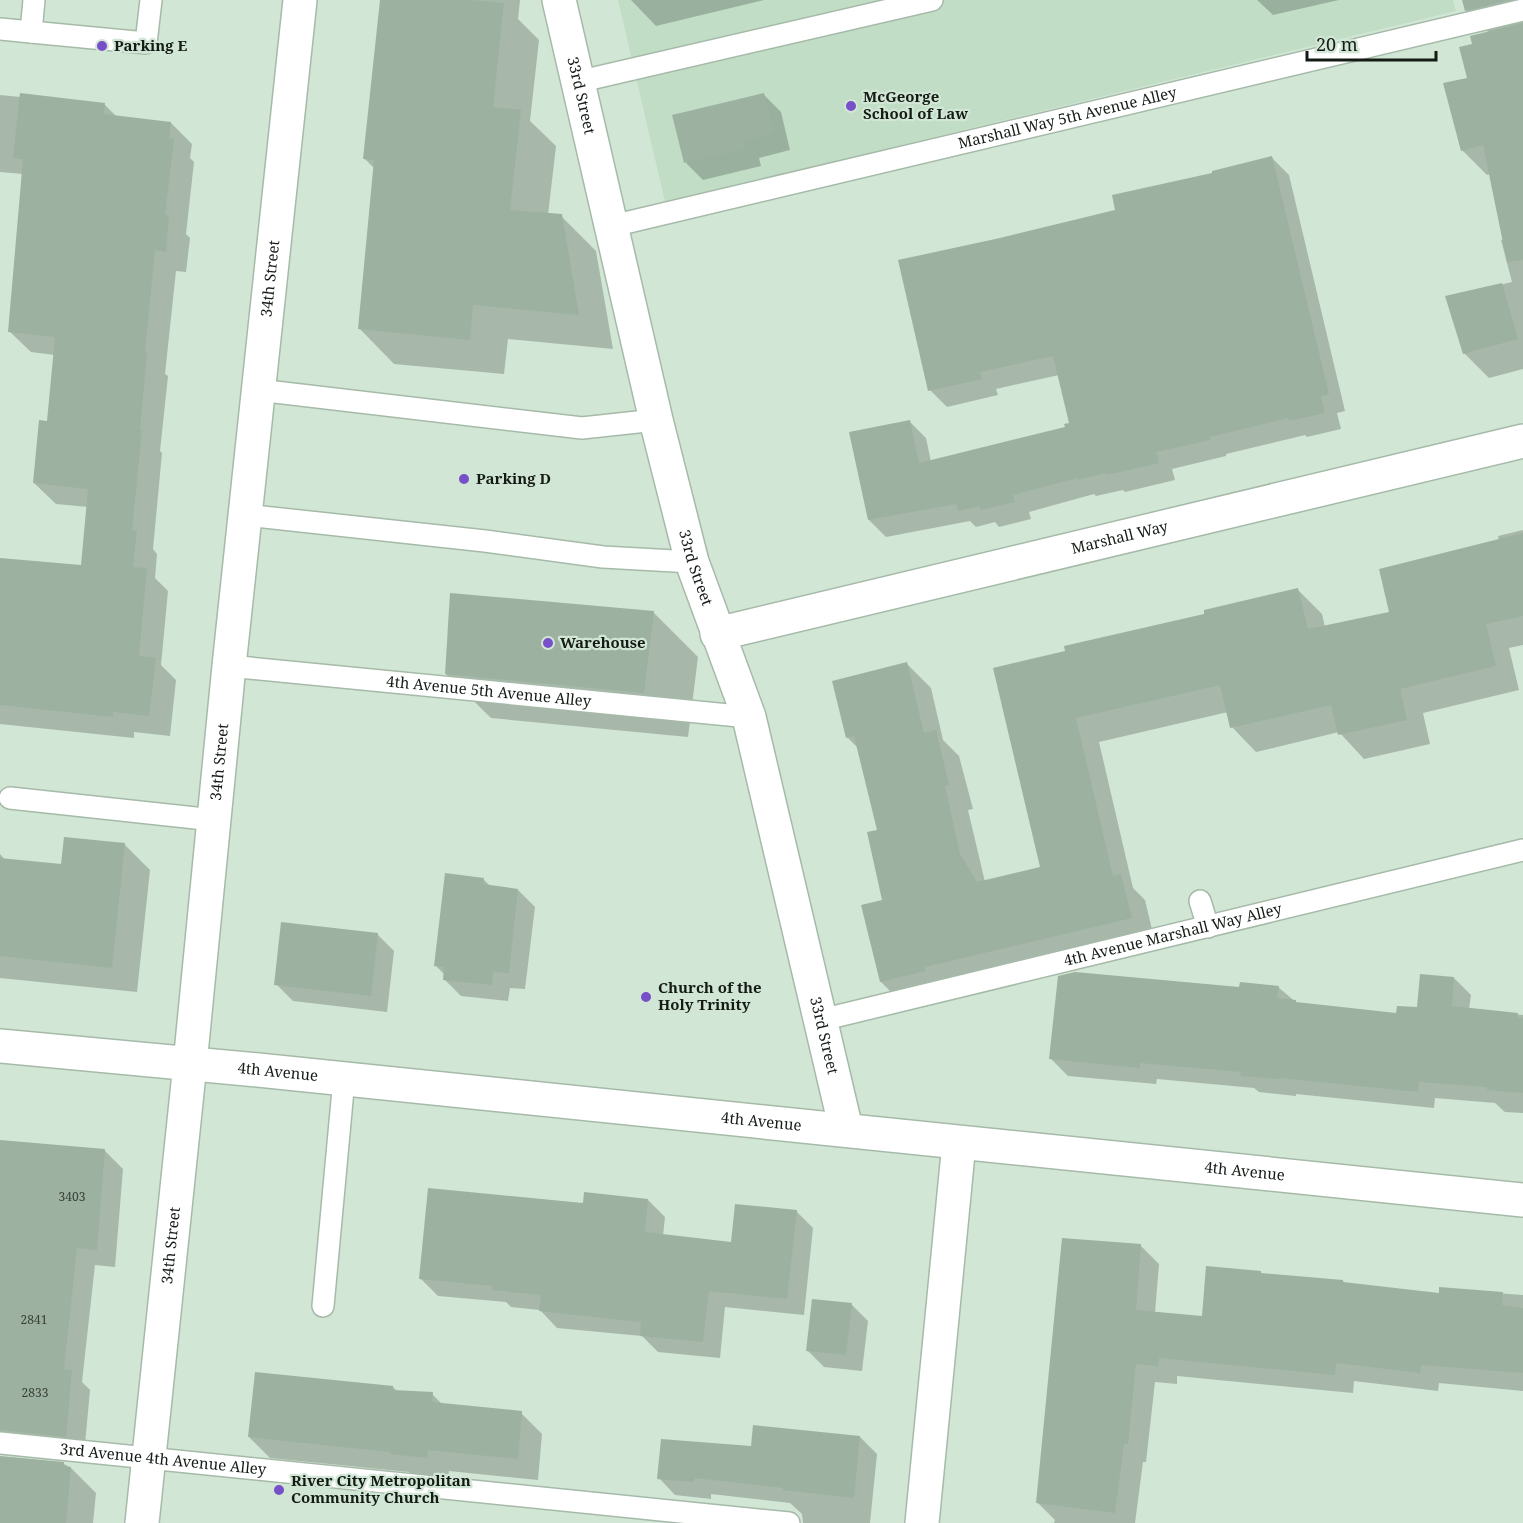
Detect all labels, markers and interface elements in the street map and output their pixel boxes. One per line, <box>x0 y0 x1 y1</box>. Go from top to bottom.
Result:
scale bar <box>1307 24 1436 62</box>
text: 20 m <box>1316 32 1358 56</box>
place label: Parking E <box>114 35 188 55</box>
marker: Parking E <box>95 39 109 53</box>
street label: 33rd Street <box>563 55 601 136</box>
street label: Marshall Way 5th Avenue Alley <box>956 81 1179 153</box>
place label: McGeorge School of Law <box>863 86 968 123</box>
marker: McGeorge School of Law <box>844 99 858 113</box>
street label: 34th Street <box>255 239 283 318</box>
place label: Parking D <box>476 468 551 488</box>
marker: Parking D <box>457 472 471 486</box>
street label: Marshall Way <box>1069 515 1170 558</box>
street label: 33rd Street <box>675 527 718 608</box>
place label: Warehouse <box>560 632 645 652</box>
marker: Warehouse <box>541 636 555 650</box>
street label: 4th Avenue 5th Avenue Alley <box>385 670 593 711</box>
street label: 34th Street <box>205 722 232 801</box>
street label: 4th Avenue Marshall Way Alley <box>1061 898 1284 970</box>
place label: Church of the Holy Trinity <box>658 977 762 1014</box>
marker: Church of the Holy Trinity <box>639 990 653 1004</box>
street label: 33rd Street <box>806 995 844 1076</box>
street label: 4th Avenue <box>237 1057 319 1085</box>
street label: 4th Avenue <box>720 1107 803 1135</box>
street label: 4th Avenue <box>1204 1156 1286 1184</box>
house number: 3403 <box>59 1188 86 1205</box>
street label: 34th Street <box>156 1206 184 1285</box>
house number: 2841 <box>21 1311 47 1328</box>
house number: 2833 <box>22 1384 49 1401</box>
street label: 3rd Avenue 4th Avenue Alley <box>59 1438 268 1479</box>
place label: River City Metropolitan Community Church <box>291 1470 471 1507</box>
marker: River City Metropolitan Community Church <box>272 1483 286 1497</box>

